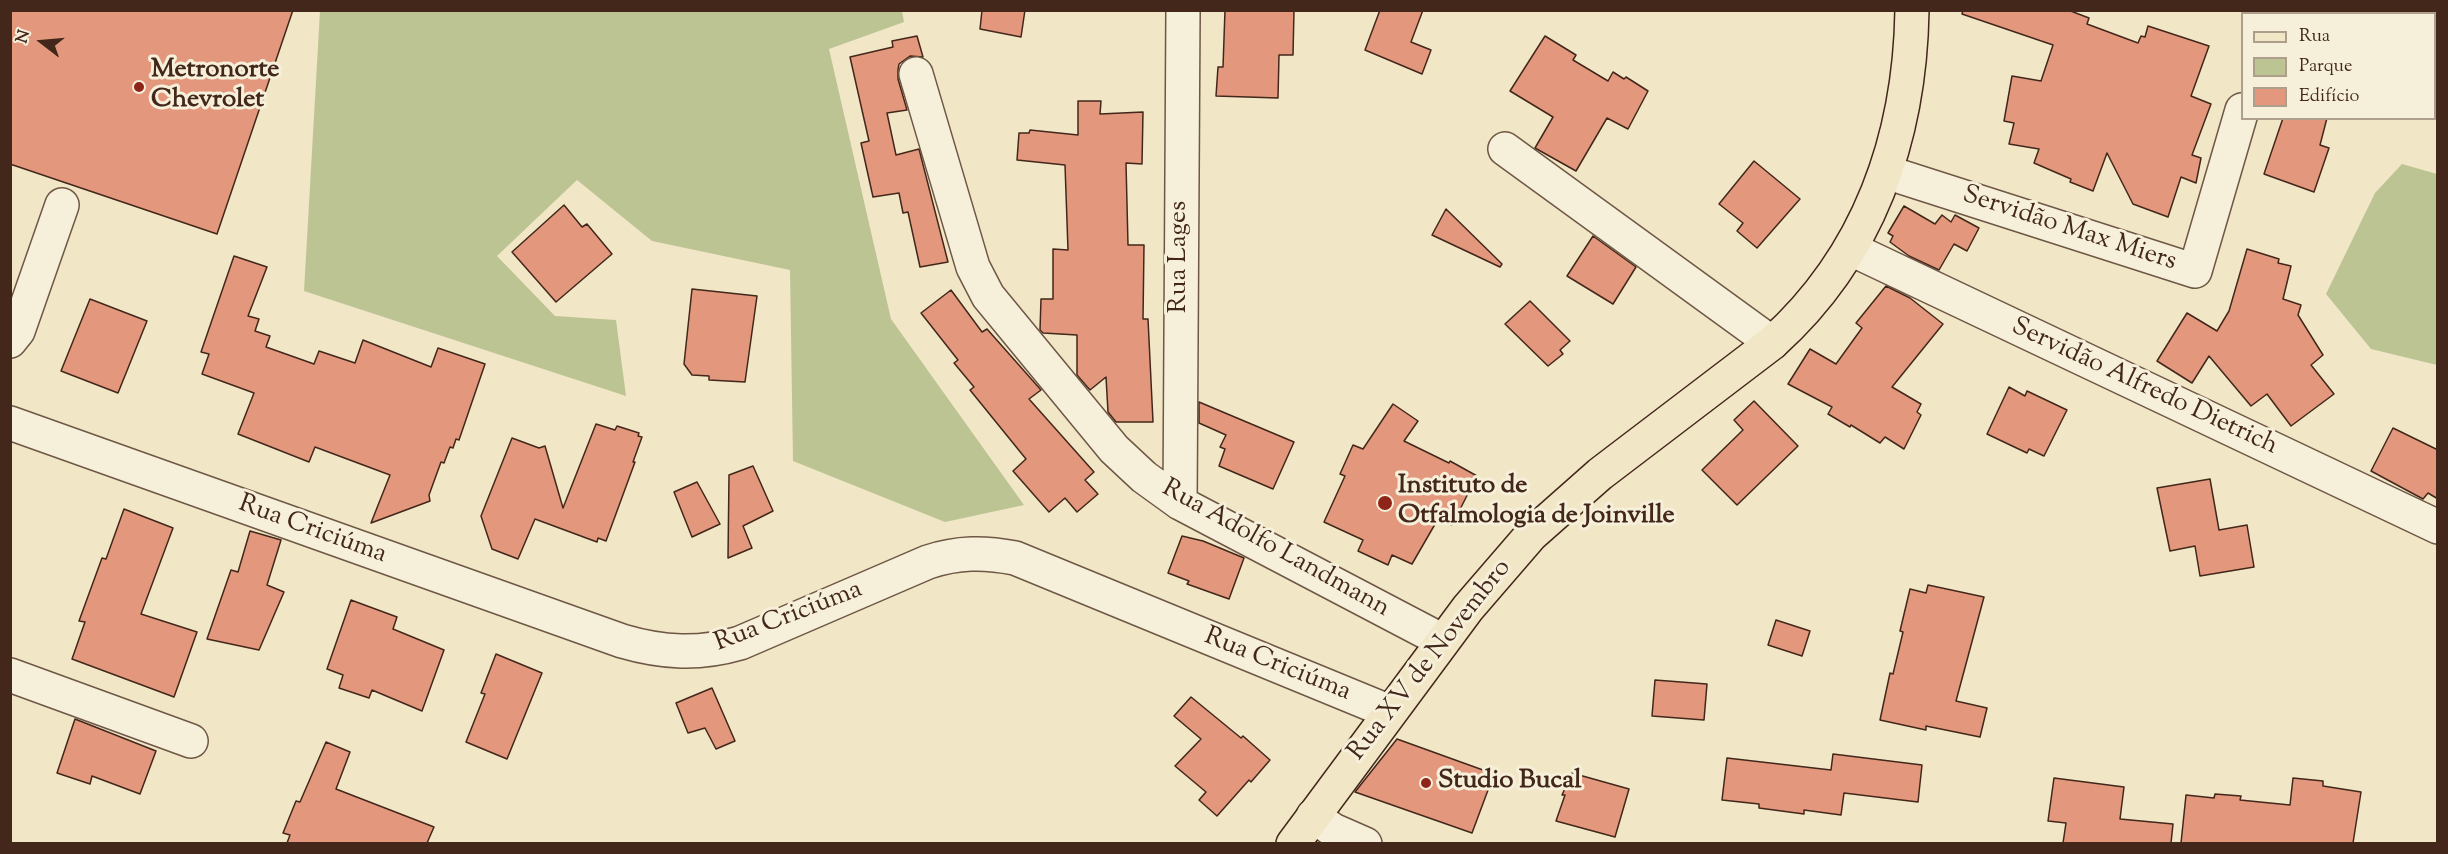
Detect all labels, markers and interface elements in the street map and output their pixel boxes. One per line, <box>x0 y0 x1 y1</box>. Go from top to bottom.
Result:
north arrow <box>12 12 72 72</box>
legend <box>2241 12 2436 120</box>
text: Rua <box>2299 24 2330 50</box>
text: N <box>11 28 37 46</box>
text: Parque <box>2299 54 2352 80</box>
place label: Metronorte Chevrolet <box>151 56 279 118</box>
marker: Metronorte Chevrolet <box>132 80 146 94</box>
text: Edifício <box>2299 84 2359 110</box>
street label: Servidão Max Miers <box>1958 181 2180 279</box>
street label: Rua Lages <box>1165 201 1197 313</box>
street label: Servidão Alfredo Dietrich <box>2006 313 2282 463</box>
place label: Instituto de Otfalmologia de Joinville <box>1398 472 1675 534</box>
street label: Rua Adolfo Landmann <box>1156 474 1394 626</box>
street label: Rua Criciúma <box>234 490 390 572</box>
marker: Instituto de Otfalmologia de Joinville <box>1376 494 1394 512</box>
street label: Rua XV de Novembro <box>1343 554 1519 768</box>
street label: Rua Criciúma <box>711 576 867 660</box>
street label: Rua Criciúma <box>1199 622 1355 710</box>
place label: Studio Bucal <box>1438 767 1581 799</box>
marker: Studio Bucal <box>1419 776 1433 790</box>

